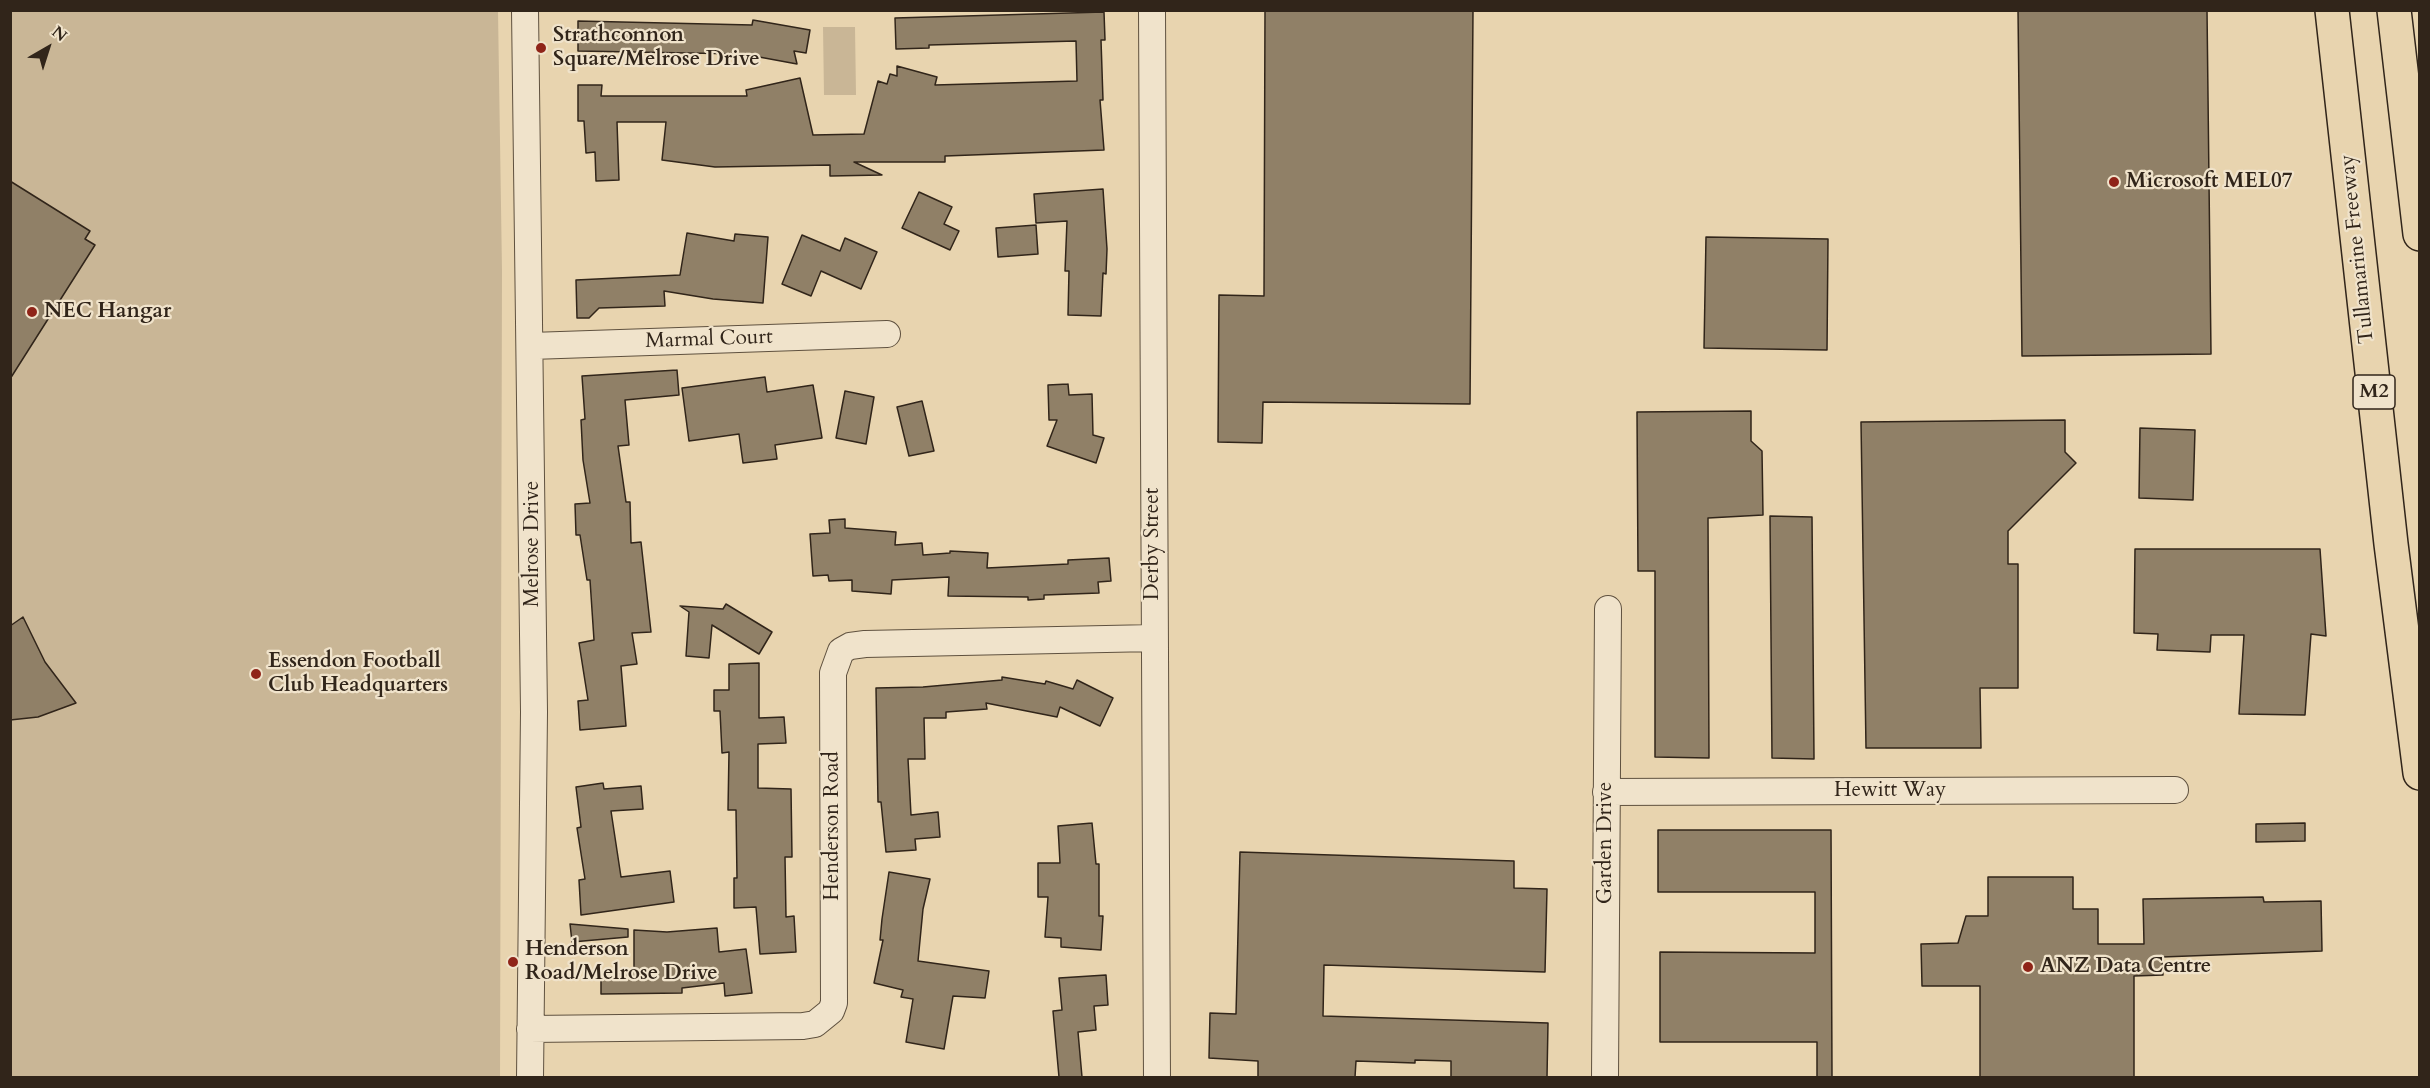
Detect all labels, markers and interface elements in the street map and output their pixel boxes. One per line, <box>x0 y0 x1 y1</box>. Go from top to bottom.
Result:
north arrow <box>18 18 78 78</box>
text: N <box>47 21 72 47</box>
place label: Strathconnon Square/Melrose Drive <box>553 23 760 73</box>
marker: Strathconnon Square/Melrose Drive <box>534 41 548 55</box>
street label: Tullamarine Freeway <box>2336 153 2380 345</box>
place label: Microsoft MEL07 <box>2126 169 2293 195</box>
marker: Microsoft MEL07 <box>2107 175 2121 189</box>
place label: NEC Hangar <box>44 299 171 325</box>
marker: NEC Hangar <box>25 305 39 319</box>
street label: Marmal Court <box>645 325 773 355</box>
road number: M2 <box>2353 375 2395 409</box>
street label: Melrose Drive <box>520 481 546 607</box>
street label: Derby Street <box>1140 488 1166 600</box>
place label: Essendon Football Club Headquarters <box>268 649 448 699</box>
marker: Essendon Football Club Headquarters <box>249 667 263 681</box>
street label: Henderson Road <box>820 751 846 901</box>
street label: Hewitt Way <box>1834 778 1946 804</box>
street label: Garden Drive <box>1593 782 1619 904</box>
place label: Henderson Road/Melrose Drive <box>525 937 718 987</box>
place label: ANZ Data Centre <box>2040 954 2211 980</box>
marker: Henderson Road/Melrose Drive <box>506 955 520 969</box>
marker: ANZ Data Centre <box>2021 960 2035 974</box>

